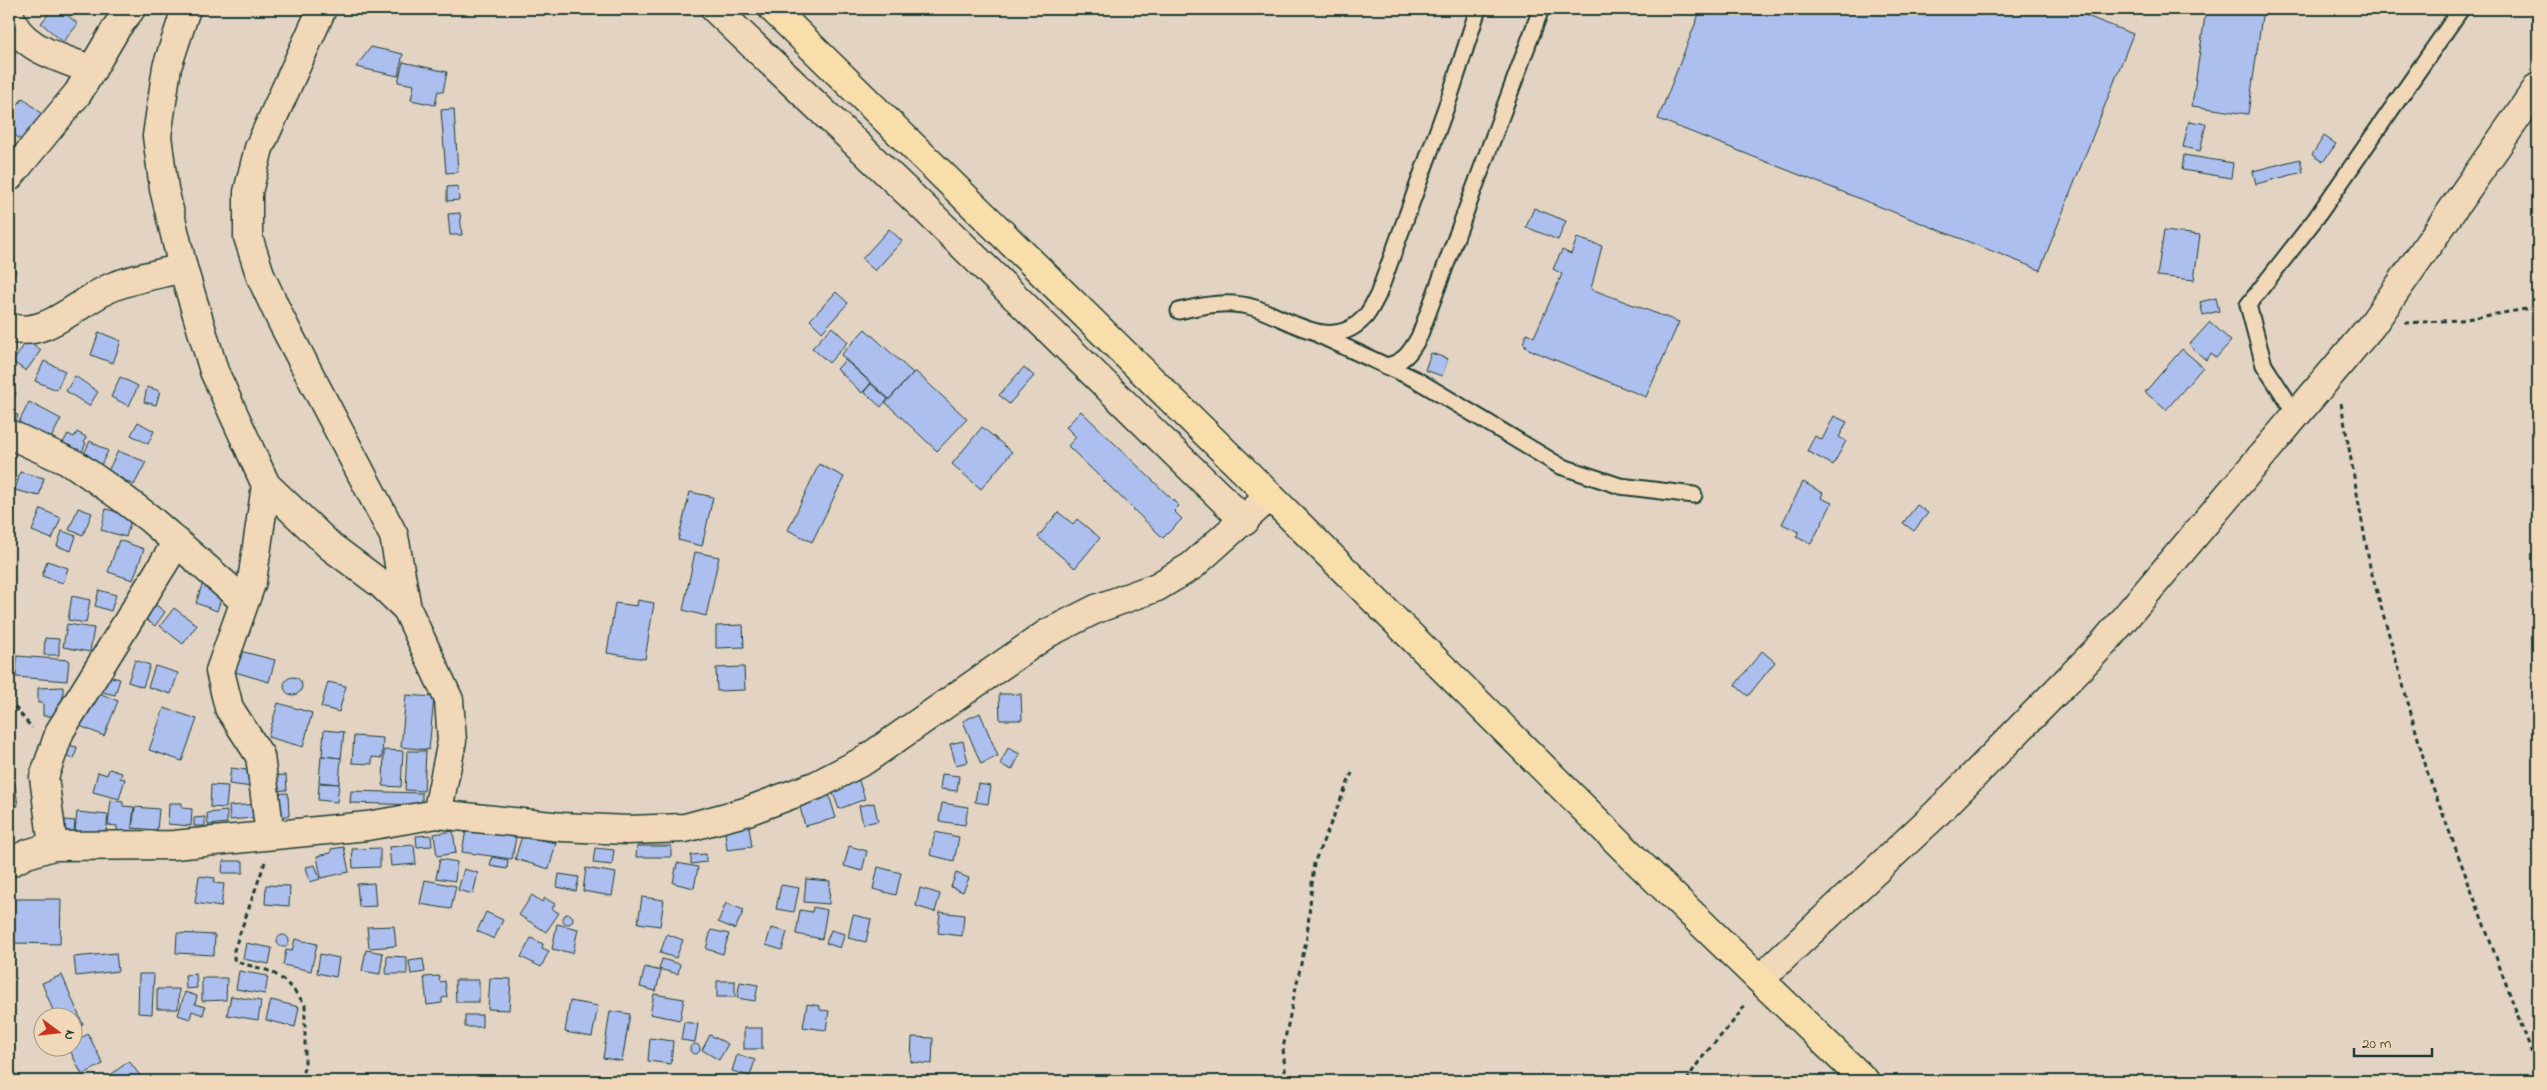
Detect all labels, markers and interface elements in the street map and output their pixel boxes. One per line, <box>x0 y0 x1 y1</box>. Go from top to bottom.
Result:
north arrow <box>32 1008 82 1058</box>
scale bar <box>2354 1025 2432 1057</box>
text: N <box>58 1028 80 1042</box>
text: 20 m <box>2362 1033 2392 1055</box>

